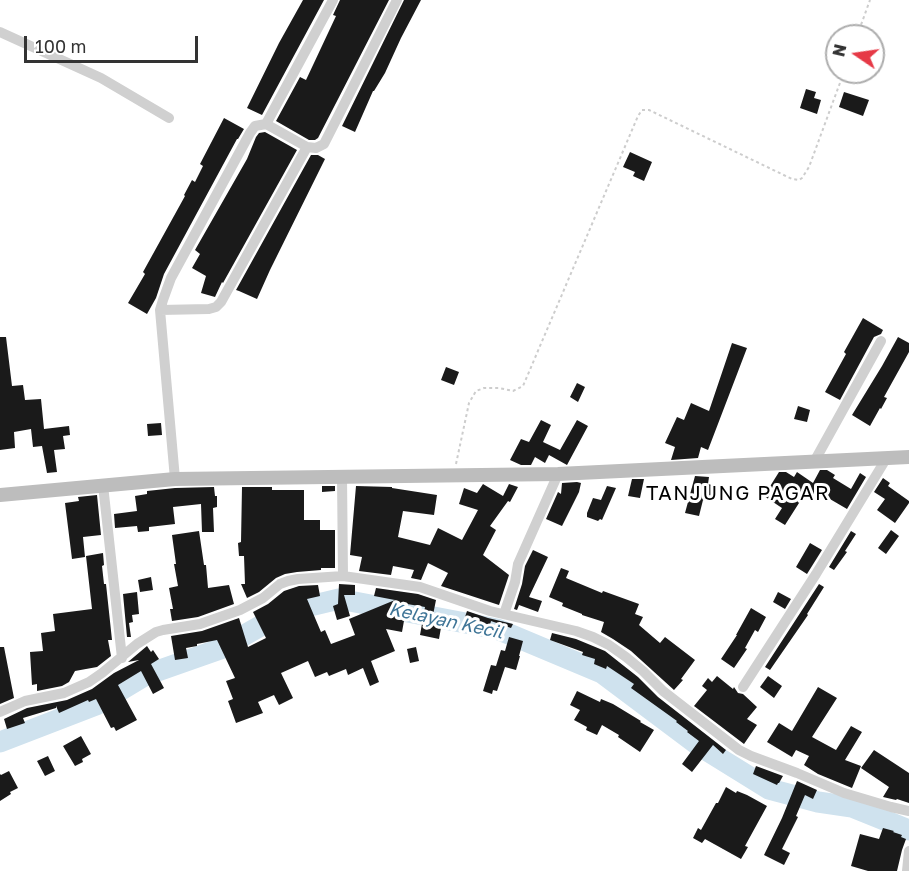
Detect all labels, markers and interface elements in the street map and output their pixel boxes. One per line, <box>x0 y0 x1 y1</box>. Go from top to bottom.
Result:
scale bar <box>27 24 201 62</box>
north arrow <box>825 24 885 84</box>
text: 100 m <box>35 35 86 57</box>
text: N <box>828 42 851 59</box>
district label: TANJUNG PAGAR <box>646 482 830 506</box>
water label: Kelayan Kecil <box>387 598 505 644</box>

